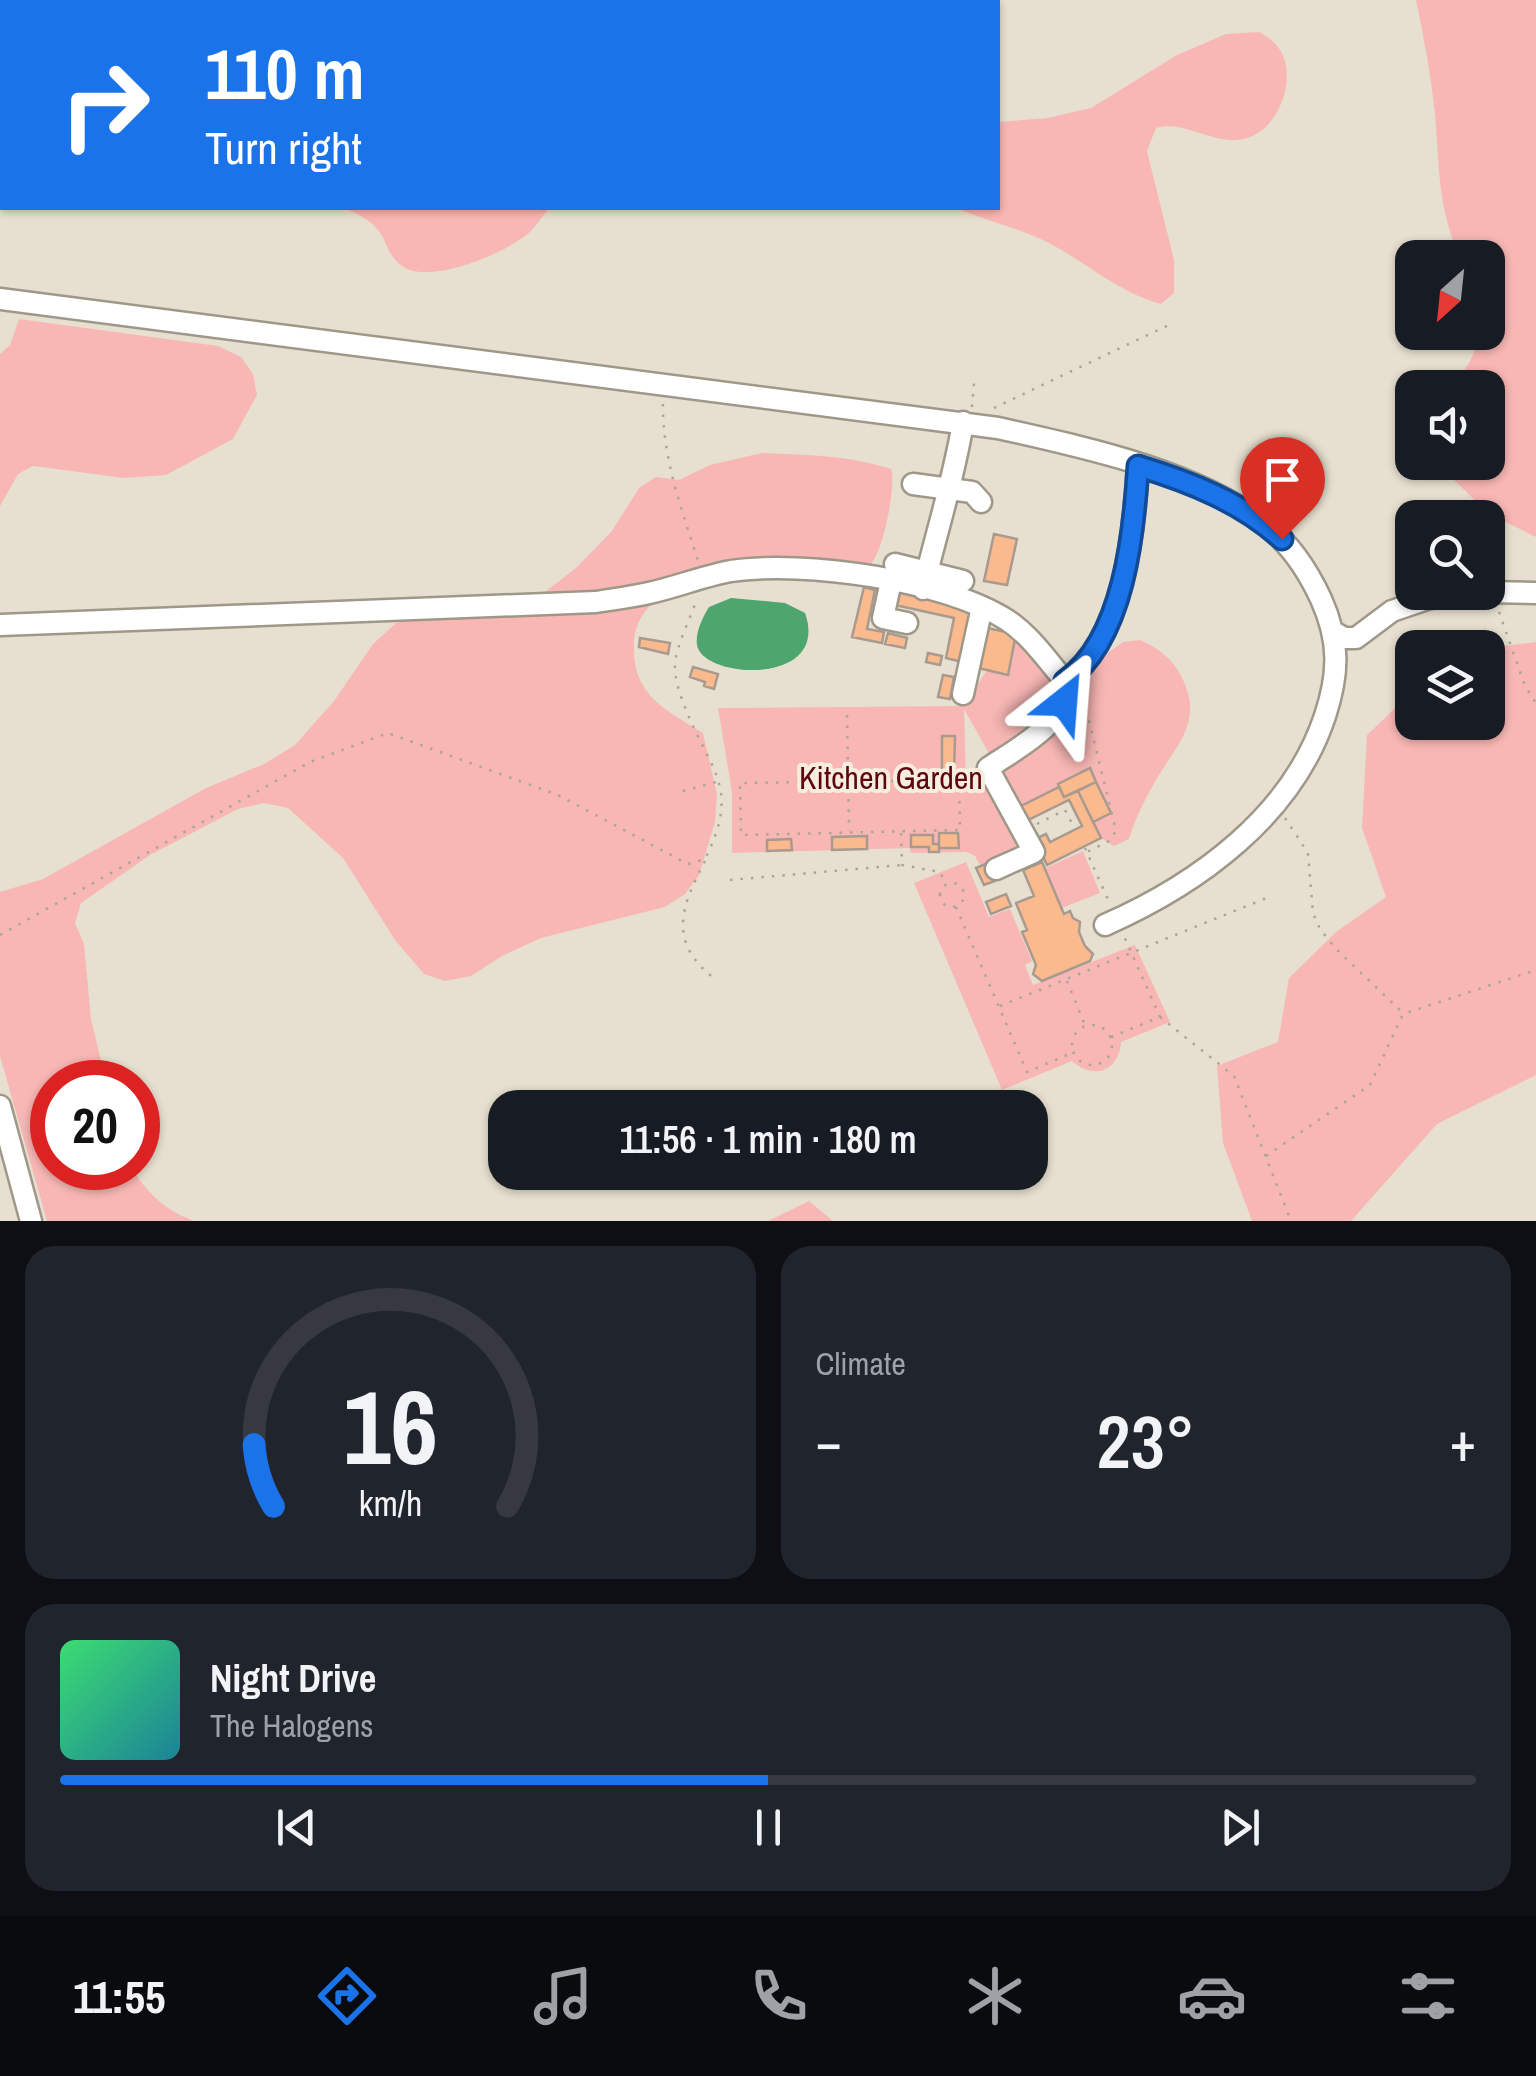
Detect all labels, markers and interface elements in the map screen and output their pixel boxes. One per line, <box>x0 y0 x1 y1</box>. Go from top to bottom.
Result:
text: 110 m <box>205 27 365 121</box>
icon: right <box>40 40 170 170</box>
text: Turn right <box>205 117 362 178</box>
north arrow <box>1395 240 1505 350</box>
map controls <box>1395 240 1505 740</box>
button: sound <box>1395 370 1505 480</box>
pin <box>1240 437 1325 540</box>
icon: arrive <box>1255 452 1310 507</box>
button: search <box>1395 500 1505 610</box>
button: layers <box>1395 630 1505 740</box>
position arrow <box>1012 650 1116 754</box>
park label: Kitchen Garden <box>799 756 983 799</box>
speed limit sign: 20 <box>30 1060 160 1190</box>
text: 11:56 · 1 min · 180 m <box>619 1114 917 1165</box>
text: Climate <box>816 1342 906 1385</box>
text: 16 <box>343 1356 438 1496</box>
text: 23° <box>1097 1390 1195 1491</box>
text: − <box>816 1404 842 1478</box>
text: + <box>1450 1404 1476 1478</box>
text: km/h <box>358 1479 422 1527</box>
text: Night Drive <box>210 1653 376 1704</box>
text: The Halogens <box>210 1704 373 1747</box>
icon: previous <box>269 1800 324 1855</box>
icon: pause <box>741 1800 796 1855</box>
icon: next <box>1213 1800 1268 1855</box>
icon: directions <box>312 1961 382 2031</box>
icon: music <box>528 1961 598 2031</box>
icon: phone <box>744 1961 814 2031</box>
icon: climate <box>960 1961 1030 2031</box>
icon: car <box>1177 1961 1247 2031</box>
icon: filters <box>1393 1961 1463 2031</box>
text: 11:55 <box>73 1966 165 2027</box>

